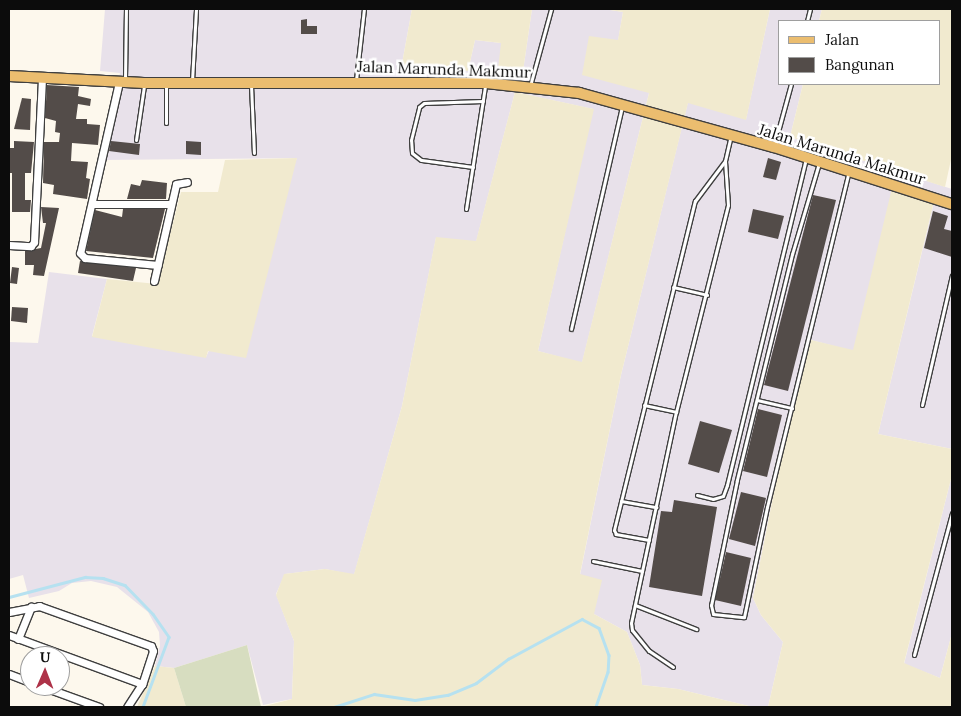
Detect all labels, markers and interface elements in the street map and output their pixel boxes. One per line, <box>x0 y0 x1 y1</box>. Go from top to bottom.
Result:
legend <box>778 20 941 85</box>
text: Jalan <box>825 30 859 49</box>
text: Bangunan <box>825 55 894 74</box>
street label: Jalan Marunda Makmur <box>357 56 531 82</box>
street label: Jalan Marunda Makmur <box>756 119 928 189</box>
north arrow <box>20 646 70 696</box>
text: U <box>40 648 51 666</box>

